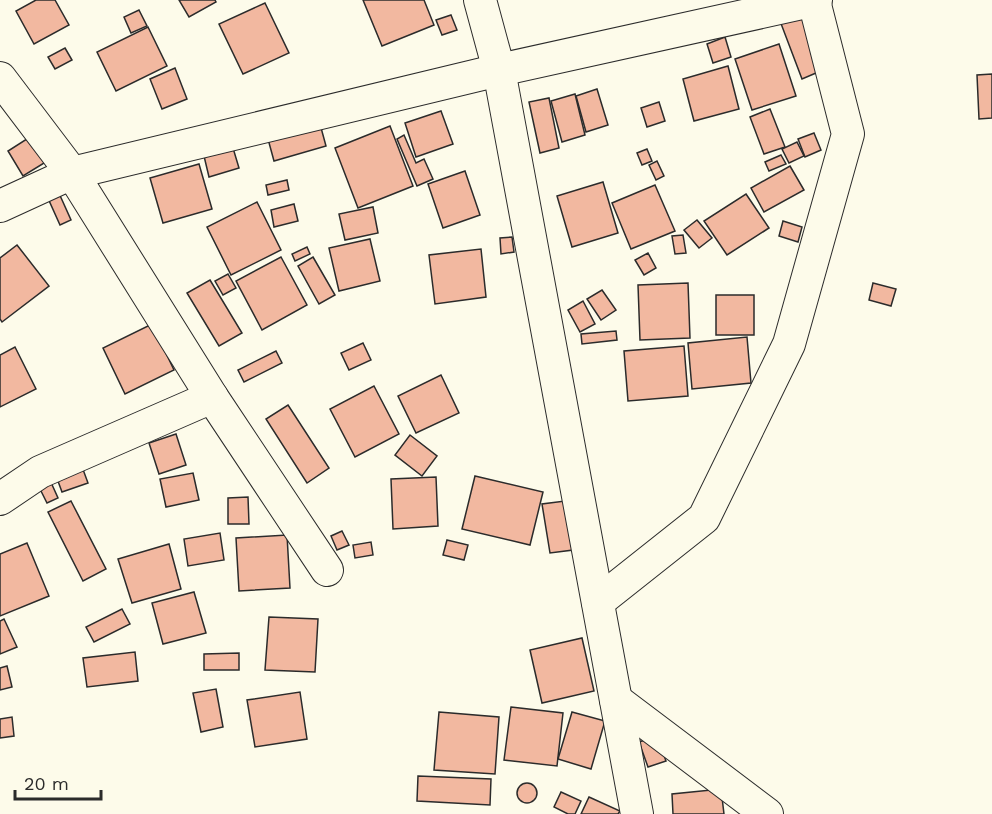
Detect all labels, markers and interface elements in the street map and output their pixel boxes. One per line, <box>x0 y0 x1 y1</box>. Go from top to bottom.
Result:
scale bar <box>15 763 100 801</box>
text: 20 m <box>24 773 69 794</box>

